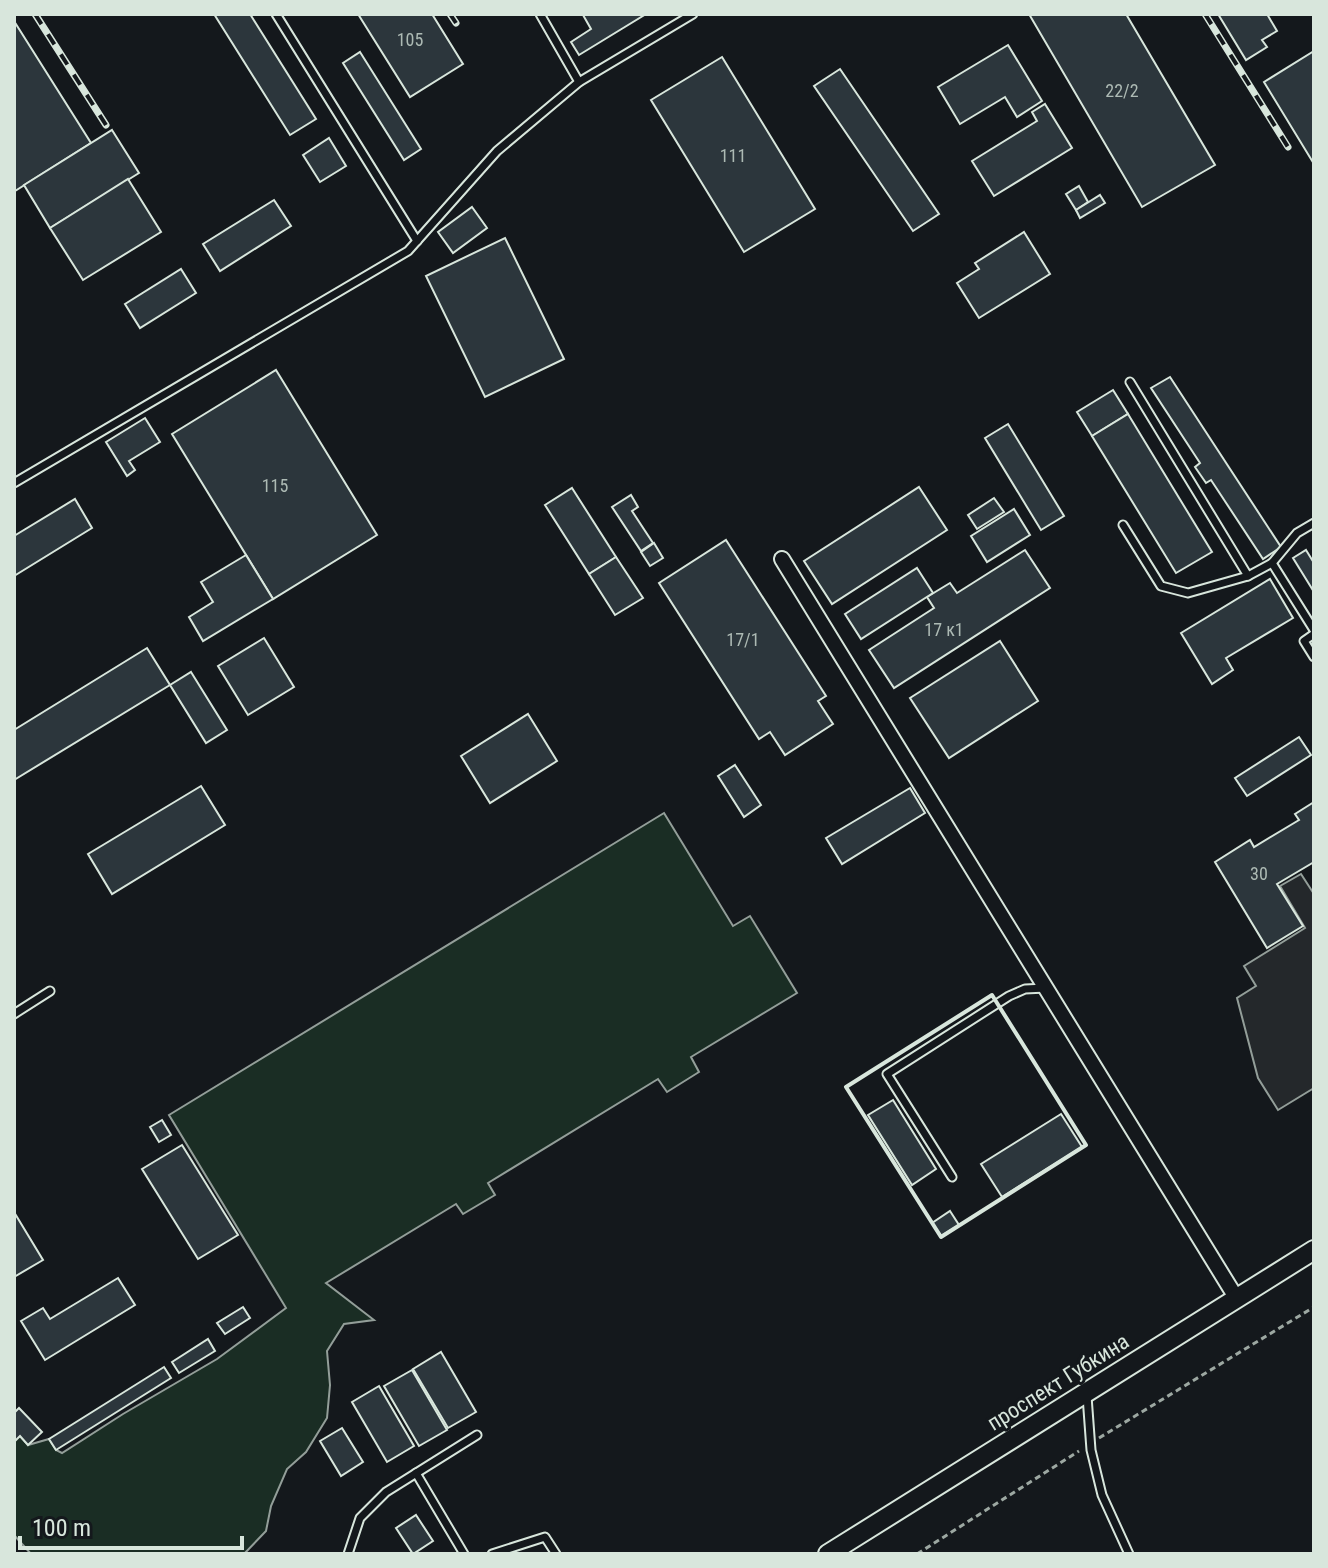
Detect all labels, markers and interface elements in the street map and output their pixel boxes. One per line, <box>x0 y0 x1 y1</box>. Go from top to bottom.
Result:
house number: 105 <box>397 29 423 50</box>
house number: 22/2 <box>1105 80 1139 101</box>
house number: 111 <box>720 145 746 166</box>
house number: 115 <box>262 475 288 496</box>
house number: 17 к1 <box>924 619 964 640</box>
house number: 17/1 <box>726 629 760 650</box>
house number: 30 <box>1250 863 1268 884</box>
street label: проспект Губкина <box>983 1328 1133 1436</box>
scale bar <box>20 1500 242 1550</box>
text: 100 m <box>32 1514 91 1542</box>

